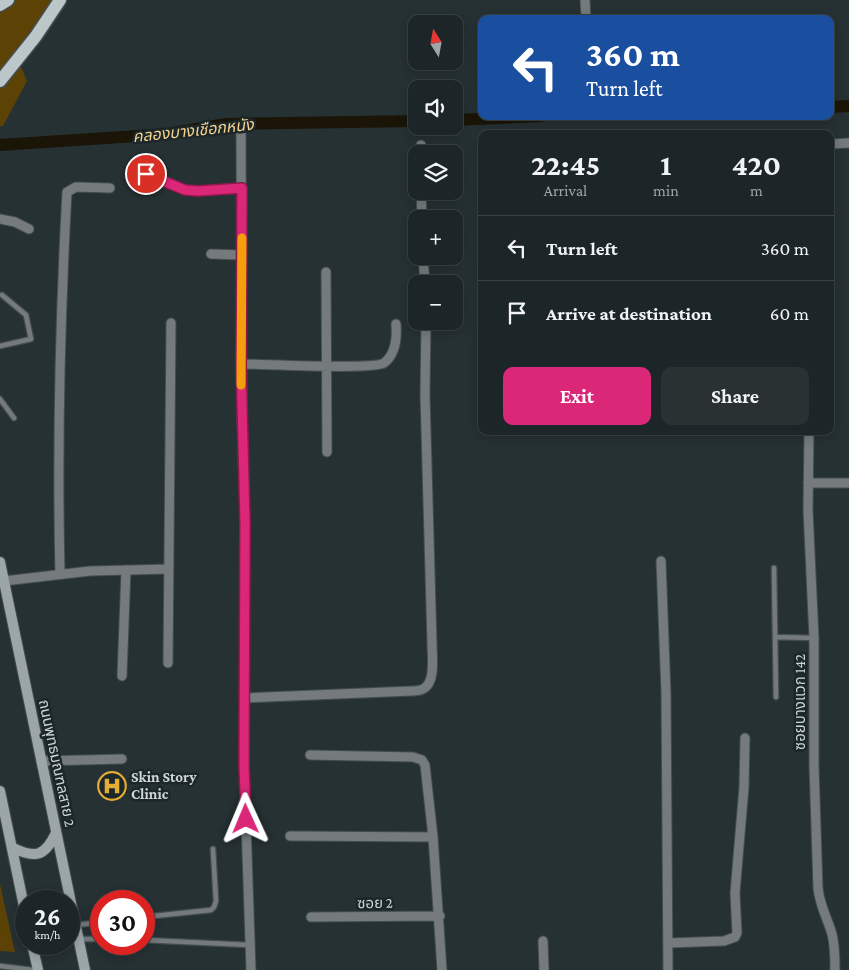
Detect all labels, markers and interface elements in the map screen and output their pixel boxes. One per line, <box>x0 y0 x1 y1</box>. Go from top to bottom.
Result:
north arrow <box>408 15 462 70</box>
map controls <box>408 15 463 330</box>
icon: left <box>503 35 568 100</box>
text: 360 m <box>586 35 680 74</box>
text: Turn left <box>586 76 663 101</box>
button: sound <box>408 80 463 135</box>
water label: คลองบางเชือกหนัง <box>132 116 256 145</box>
button: layers <box>408 145 463 200</box>
text: 22:45 <box>531 148 600 181</box>
text: 1 <box>660 148 672 181</box>
text: 420 <box>732 148 781 181</box>
pin <box>125 153 167 195</box>
icon: arrive <box>132 160 160 188</box>
text: Arrival <box>544 182 587 199</box>
text: min <box>653 182 679 199</box>
text: m <box>750 182 763 199</box>
button: + <box>408 210 463 265</box>
icon: left <box>503 234 531 262</box>
text: Turn left <box>546 238 618 259</box>
text: 360 m <box>761 238 809 259</box>
button: − <box>408 275 463 330</box>
icon: arrive <box>503 299 531 327</box>
text: Arrive at destination <box>546 303 712 324</box>
text: 60 m <box>770 303 809 324</box>
button: Exit <box>503 367 651 425</box>
button: Share <box>661 367 809 425</box>
street label: ซอยบางแวก 142 <box>792 654 808 750</box>
street label: ถนนพุทธมณฑลสาย 2 <box>35 698 78 828</box>
place label: Skin Story Clinic <box>131 769 197 802</box>
hospital icon: Skin Story Clinic <box>97 771 127 801</box>
position arrow <box>219 792 271 844</box>
speed limit sign: 30 <box>90 890 155 955</box>
street label: ซอย 2 <box>357 895 393 911</box>
text: 26 <box>34 903 61 930</box>
text: km/h <box>35 928 60 942</box>

